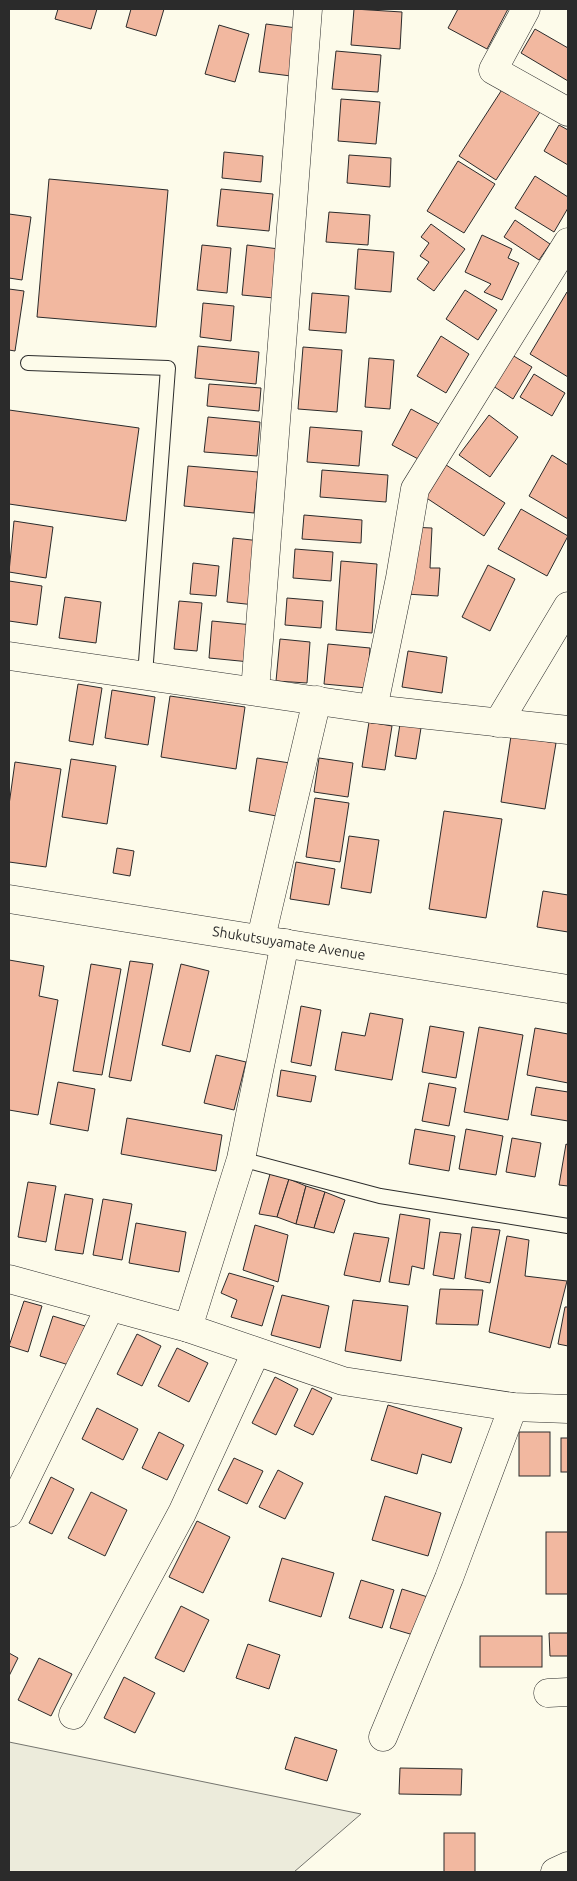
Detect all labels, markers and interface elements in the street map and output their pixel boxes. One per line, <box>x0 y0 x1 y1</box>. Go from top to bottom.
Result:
street label: Shukutsuyamate Avenue <box>211 923 367 963</box>

